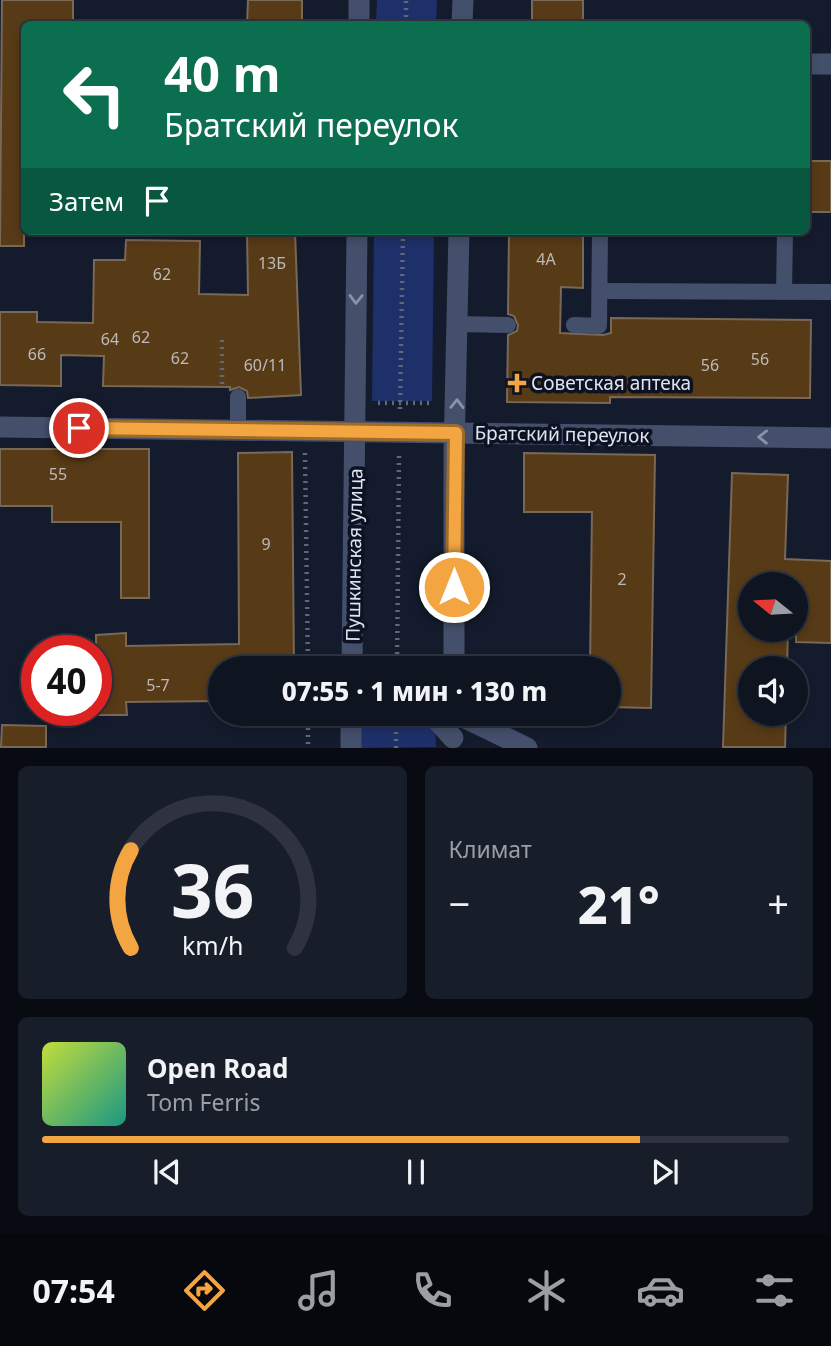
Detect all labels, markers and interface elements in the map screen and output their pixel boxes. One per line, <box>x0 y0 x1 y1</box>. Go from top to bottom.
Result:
text: 40 m <box>164 40 281 106</box>
icon: left <box>49 49 140 140</box>
text: Братский переулок <box>164 103 459 146</box>
icon: arrive <box>138 182 176 220</box>
text: Затем <box>49 183 124 219</box>
house number: 4А <box>536 248 556 270</box>
house number: 13Б <box>258 252 286 274</box>
house number: 62 <box>153 263 171 285</box>
one-way arrow <box>349 294 364 305</box>
house number: 62 <box>132 326 150 348</box>
house number: 64 <box>101 328 119 350</box>
house number: 66 <box>28 343 46 365</box>
house number: 62 <box>171 347 189 369</box>
house number: 56 <box>751 348 769 370</box>
house number: 60/11 <box>244 354 286 376</box>
house number: 56 <box>701 354 719 376</box>
place label: Советская аптека <box>531 370 691 396</box>
marker: Советская аптека <box>509 375 525 391</box>
pin <box>49 398 109 458</box>
one-way arrow <box>449 399 465 409</box>
icon: arrive <box>60 409 98 447</box>
street label: Братский переулок <box>474 419 650 449</box>
one-way arrow <box>757 429 768 445</box>
house number: 55 <box>49 463 67 485</box>
street label: Пушкинская улица <box>339 468 369 642</box>
house number: 9 <box>261 533 271 555</box>
position arrow <box>417 550 491 624</box>
house number: 2 <box>617 568 627 590</box>
north arrow <box>738 572 808 642</box>
map controls <box>738 572 808 726</box>
speed limit sign: 40 <box>21 635 112 726</box>
button: sound <box>738 656 808 726</box>
text: 07:55 · 1 мин · 130 m <box>282 673 547 709</box>
house number: 5-7 <box>146 674 170 696</box>
text: Климат <box>449 833 532 865</box>
text: 36 <box>171 841 254 940</box>
text: 21° <box>578 868 660 939</box>
text: − <box>449 877 470 929</box>
text: + <box>767 877 789 929</box>
text: km/h <box>181 928 243 962</box>
text: Open Road <box>147 1050 289 1086</box>
text: Tom Ferris <box>147 1086 260 1118</box>
icon: previous <box>148 1153 186 1191</box>
icon: pause <box>397 1153 435 1191</box>
icon: next <box>646 1153 684 1191</box>
icon: directions <box>180 1266 229 1315</box>
icon: music <box>294 1266 343 1315</box>
icon: phone <box>408 1266 457 1315</box>
icon: climate <box>522 1266 571 1315</box>
icon: car <box>636 1266 685 1315</box>
icon: filters <box>750 1266 799 1315</box>
text: 07:54 <box>32 1269 115 1312</box>

